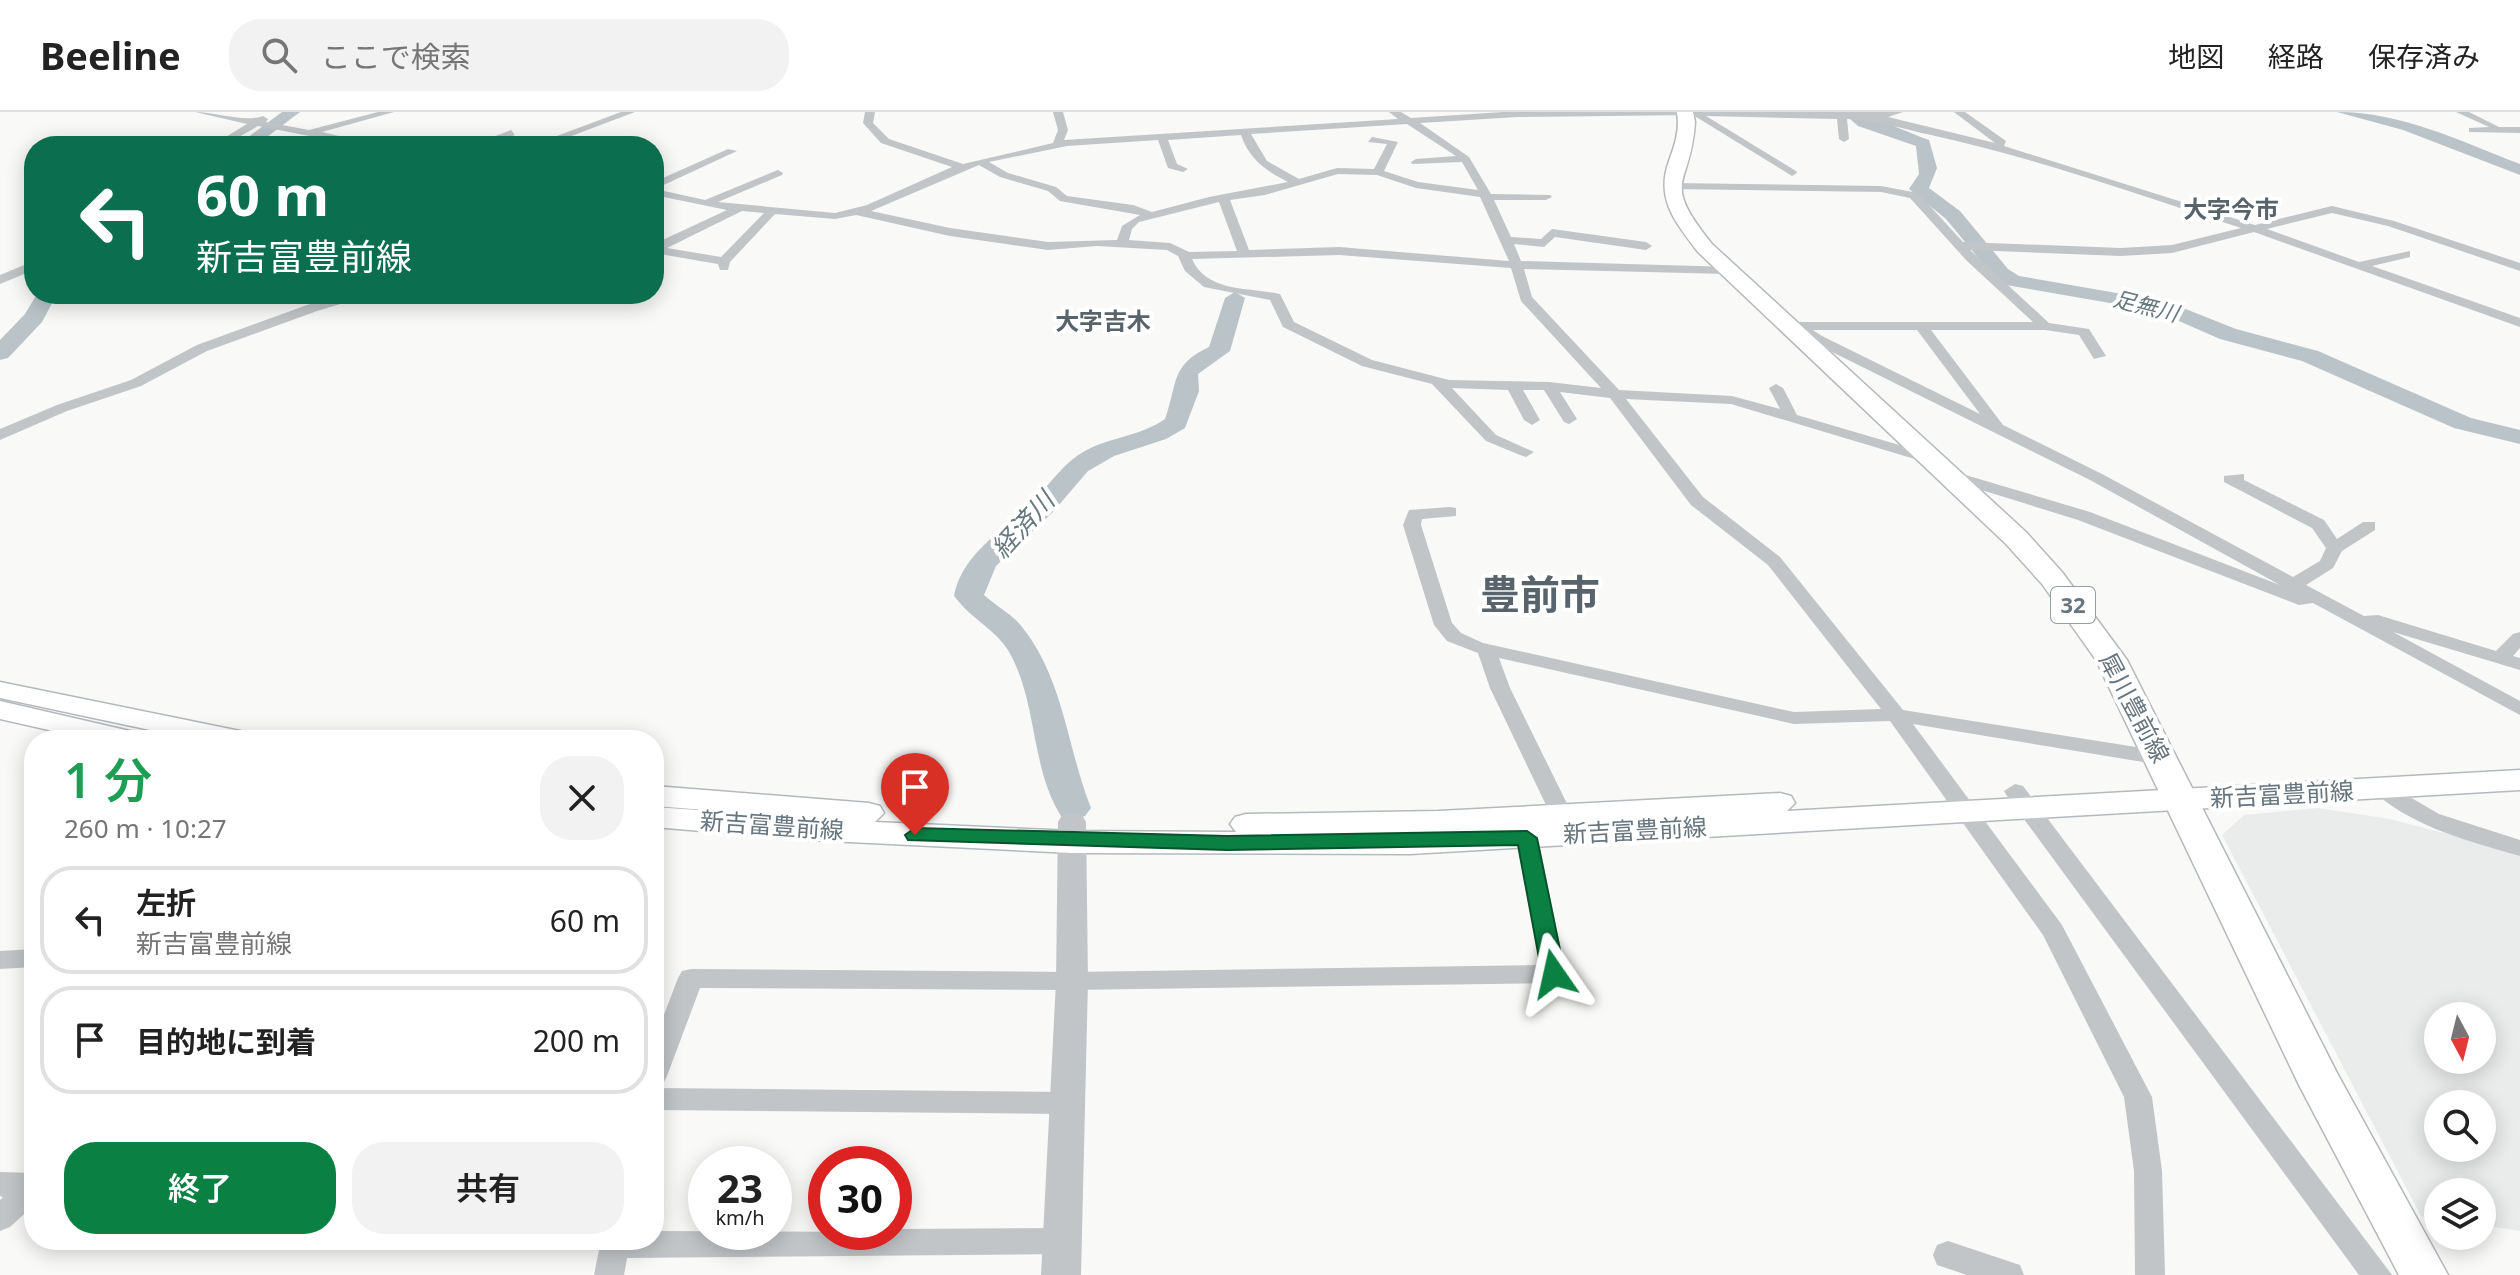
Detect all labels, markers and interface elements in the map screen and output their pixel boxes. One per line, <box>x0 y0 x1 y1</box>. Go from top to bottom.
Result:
search box <box>229 19 789 91</box>
text: Beeline <box>40 29 181 81</box>
icon: search <box>257 33 301 77</box>
text: ここで検索 <box>321 36 471 77</box>
text: 地図 <box>2168 37 2224 75</box>
text: 経路 <box>2268 37 2324 75</box>
text: 保存済み <box>2368 37 2480 75</box>
text: 60 m <box>196 156 329 232</box>
icon: left <box>64 168 168 272</box>
district label: 大字今市 <box>2183 192 2279 225</box>
text: 新吉富豊前線 <box>196 232 412 281</box>
water label: 足無川 <box>2111 282 2184 328</box>
district label: 大字吉木 <box>1055 304 1151 337</box>
water label: 経済川 <box>983 481 1064 565</box>
district label: 豊前市 <box>1480 566 1600 621</box>
road number: 32 <box>2051 587 2095 623</box>
street label: 犀川豊前線 <box>2093 647 2178 768</box>
text: 1 分 <box>64 747 152 812</box>
pin <box>881 753 949 835</box>
button: close <box>540 756 624 840</box>
icon: arrive <box>893 765 937 809</box>
street label: 新吉富豊前線 <box>2209 773 2355 814</box>
street label: 新吉富豊前線 <box>699 803 845 846</box>
street label: 新吉富豊前線 <box>1562 809 1708 850</box>
text: 260 m · 10:27 <box>64 810 227 846</box>
text: 左折 <box>136 882 196 923</box>
icon: left <box>68 898 112 942</box>
text: 60 m <box>550 900 620 941</box>
text: 新吉富豊前線 <box>136 925 292 961</box>
position arrow <box>1512 932 1596 1016</box>
north arrow <box>2424 1002 2496 1074</box>
map controls <box>2424 1002 2496 1250</box>
icon: arrive <box>68 1018 112 1062</box>
text: 200 m <box>533 1020 620 1061</box>
text: 目的地に到着 <box>136 1021 316 1062</box>
button: search <box>2424 1090 2496 1162</box>
button: 終了 <box>64 1142 336 1234</box>
button: 共有 <box>352 1142 624 1234</box>
speed limit sign: 30 <box>808 1146 912 1250</box>
text: 23 <box>717 1160 763 1215</box>
button: layers <box>2424 1178 2496 1250</box>
text: km/h <box>715 1204 765 1231</box>

